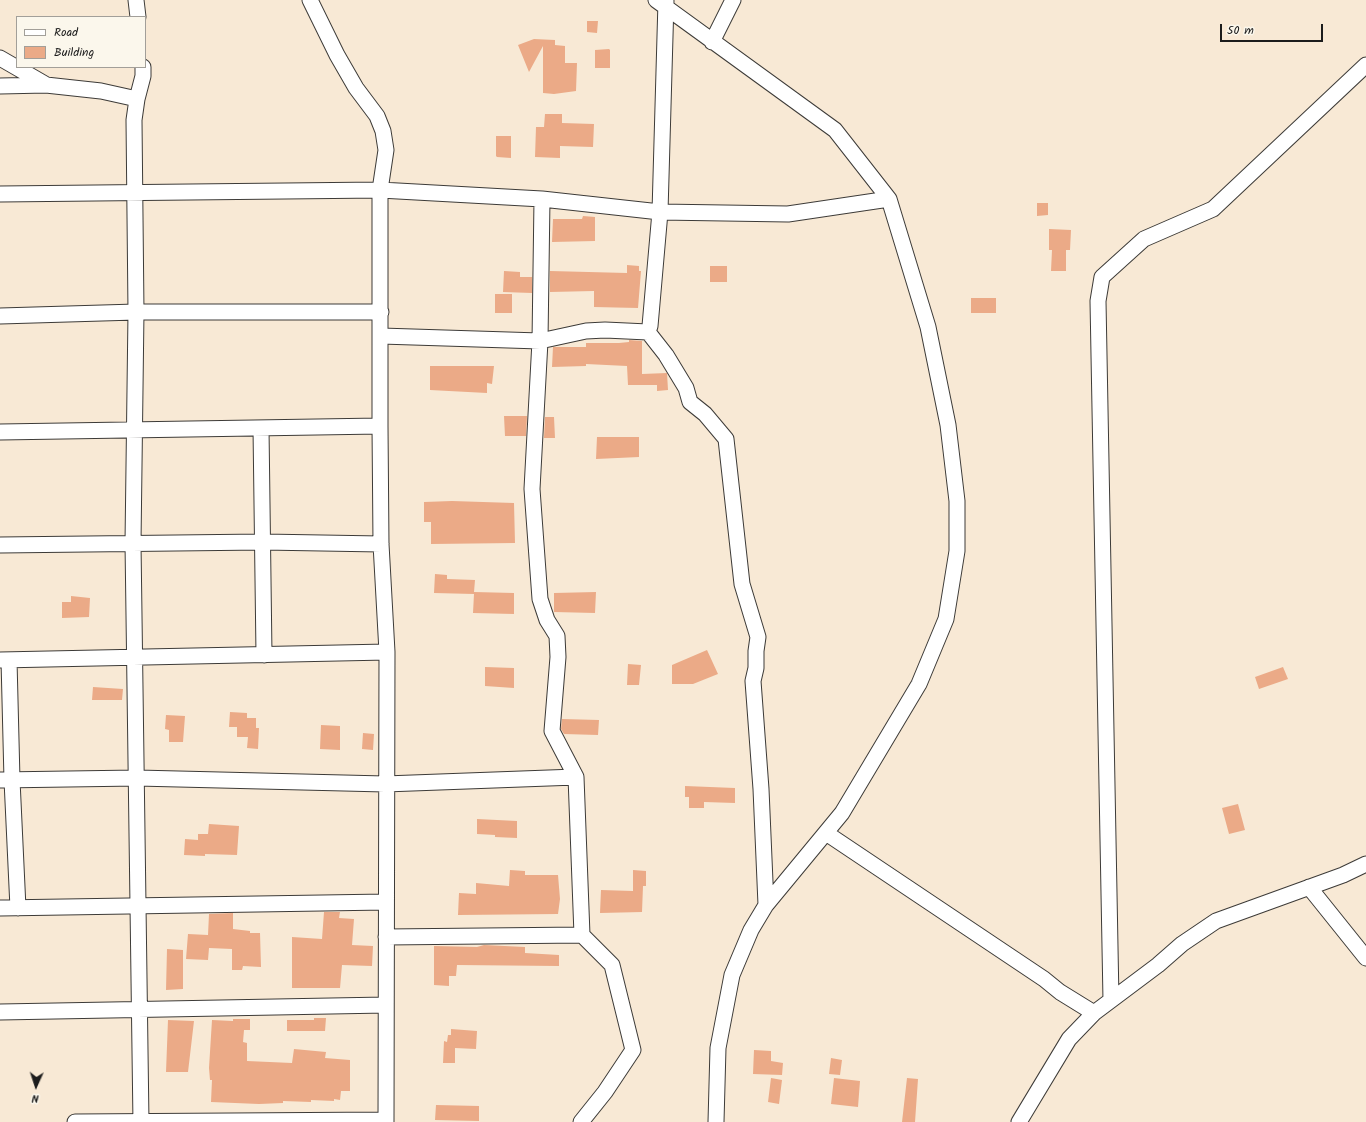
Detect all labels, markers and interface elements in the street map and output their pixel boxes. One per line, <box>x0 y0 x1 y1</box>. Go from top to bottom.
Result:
legend <box>16 16 146 68</box>
scale bar <box>1222 16 1325 42</box>
text: 50 m <box>1227 21 1254 40</box>
text: Road <box>54 23 78 42</box>
text: Building <box>54 43 94 62</box>
north arrow <box>16 1066 56 1106</box>
text: N <box>31 1089 39 1107</box>

